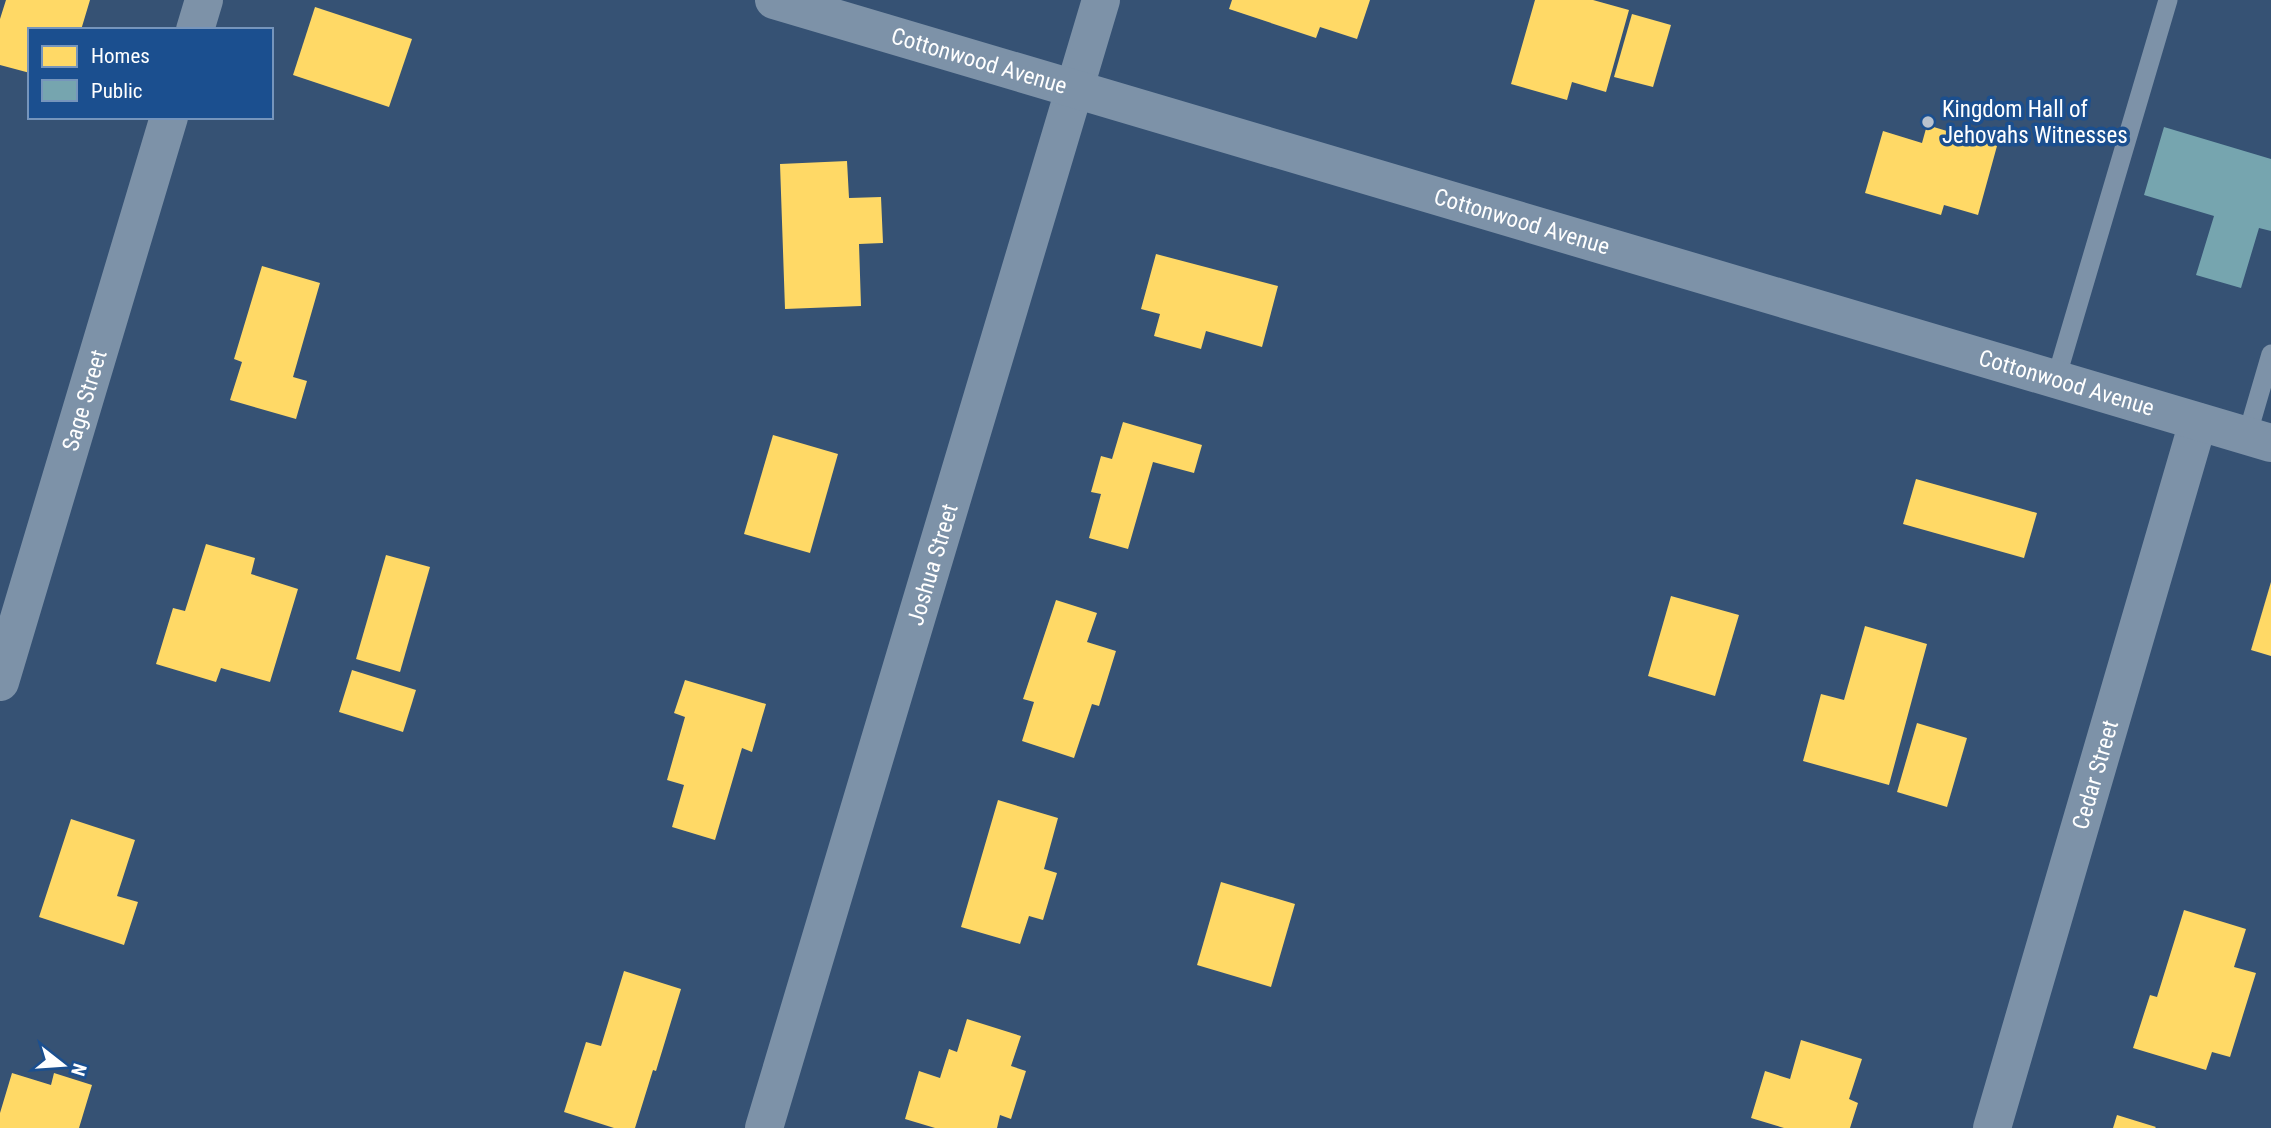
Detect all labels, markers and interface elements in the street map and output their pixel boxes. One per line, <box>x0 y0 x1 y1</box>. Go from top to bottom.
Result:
street label: Cottonwood Avenue <box>888 22 1070 99</box>
legend <box>28 28 273 119</box>
text: Homes <box>91 44 150 68</box>
text: Public <box>91 79 143 103</box>
place label: Kingdom Hall of Jehovahs Witnesses <box>1942 96 2128 149</box>
marker: Kingdom Hall of Jehovahs Witnesses <box>1920 114 1936 130</box>
street label: Cottonwood Avenue <box>1431 183 1613 260</box>
street label: Cottonwood Avenue <box>1976 344 2158 421</box>
street label: Sage Street <box>56 347 112 454</box>
street label: Joshua Street <box>901 501 963 629</box>
street label: Cedar Street <box>2066 717 2124 833</box>
north arrow <box>28 1030 98 1100</box>
text: N <box>66 1061 91 1079</box>

